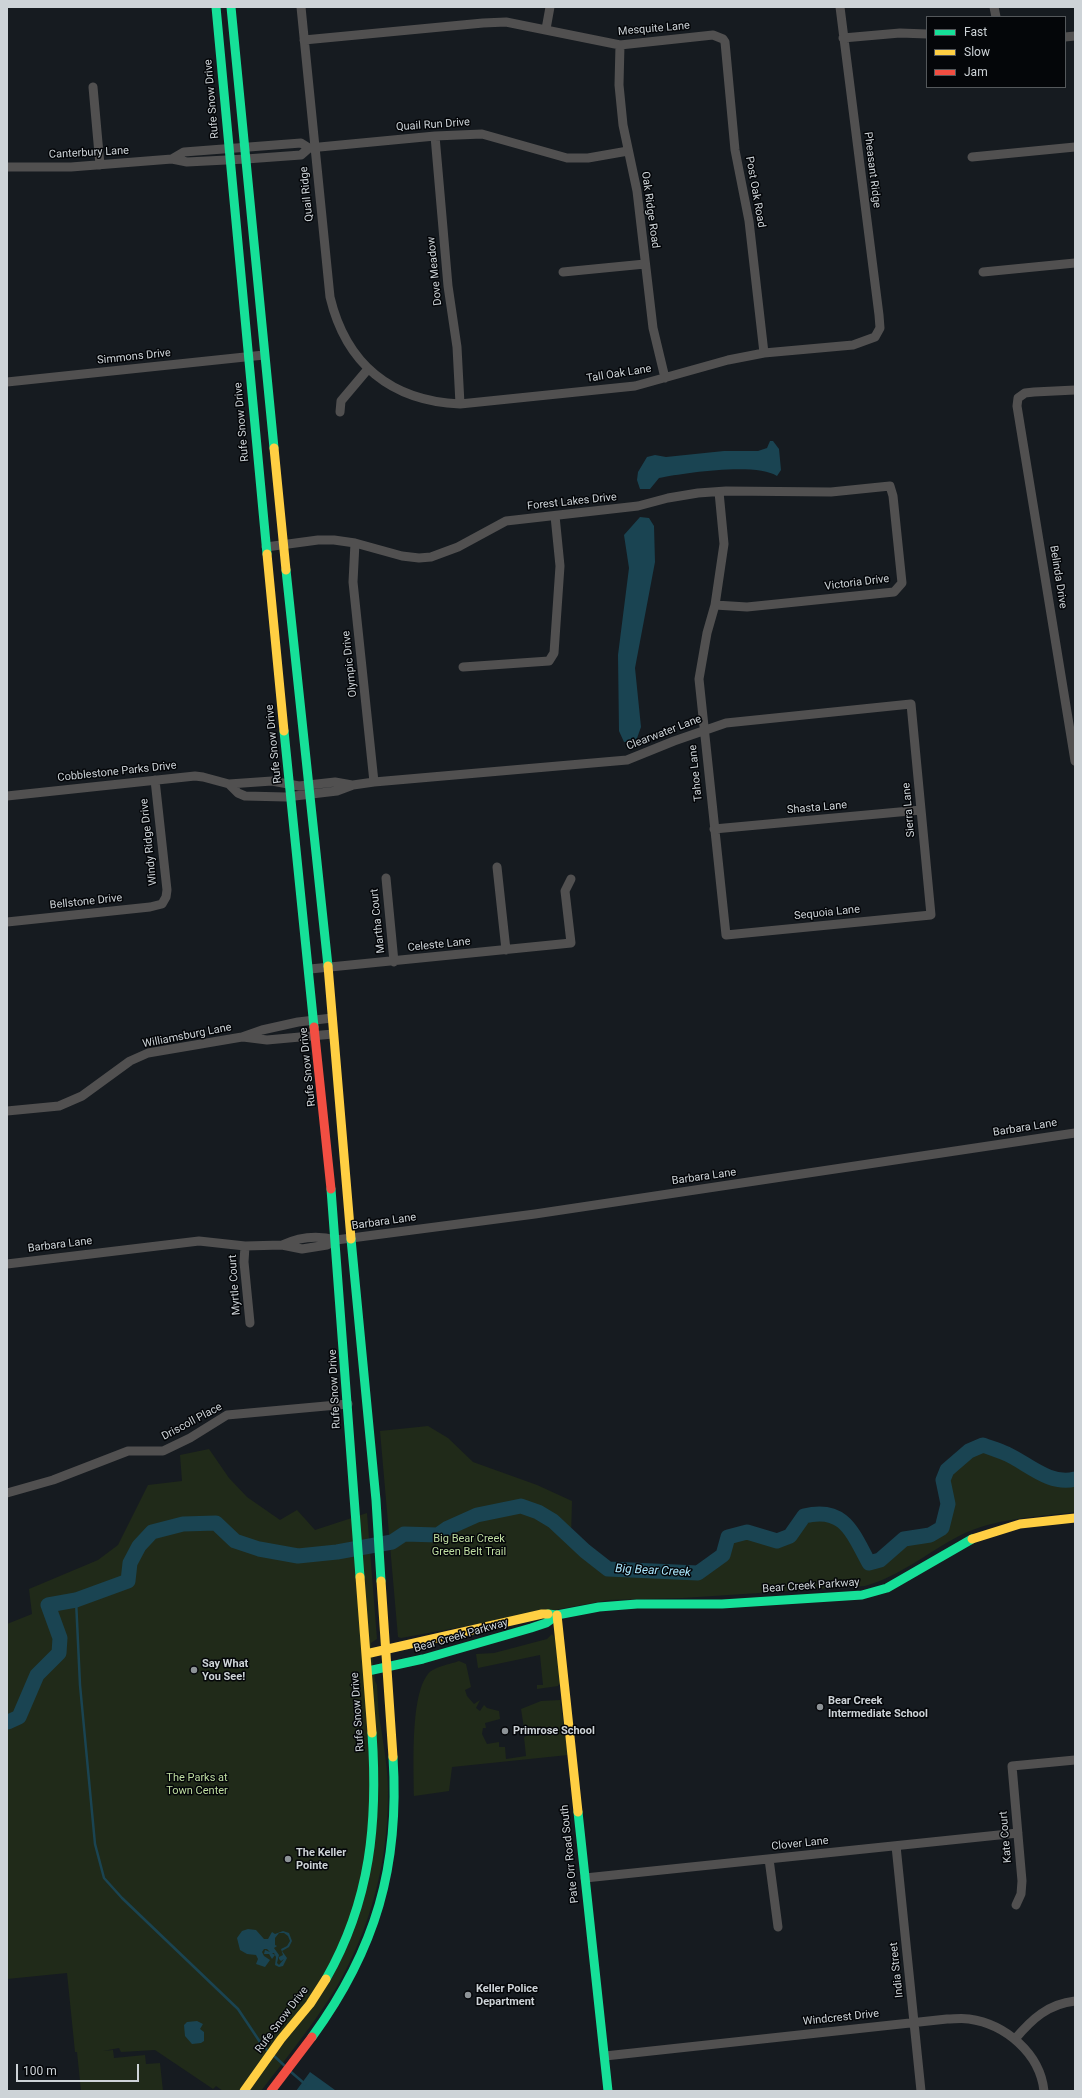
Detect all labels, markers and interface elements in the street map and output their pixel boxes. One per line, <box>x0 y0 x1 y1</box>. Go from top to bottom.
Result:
legend <box>926 16 1066 88</box>
street label: Mesquite Lane <box>618 19 690 39</box>
text: Fast <box>964 25 987 39</box>
text: Slow <box>964 45 990 59</box>
street label: Rufe Snow Drive <box>202 59 222 139</box>
text: Jam <box>964 65 988 79</box>
street label: Quail Run Drive <box>396 116 470 134</box>
street label: Pheasant Ridge <box>861 131 883 209</box>
street label: Canterbury Lane <box>49 144 129 162</box>
street label: Post Oak Road <box>742 155 768 229</box>
street label: Quail Ridge <box>298 166 316 222</box>
street label: Oak Ridge Road <box>638 171 662 249</box>
street label: Dove Meadow <box>425 236 445 306</box>
street label: Simmons Drive <box>97 347 171 367</box>
street label: Tall Oak Lane <box>586 362 652 386</box>
street label: Rufe Snow Drive <box>232 382 252 462</box>
street label: Forest Lakes Drive <box>527 491 617 513</box>
street label: Belinda Drive <box>1046 544 1070 610</box>
street label: Victoria Drive <box>824 572 890 594</box>
street label: Olympic Drive <box>340 630 360 698</box>
street label: Rufe Snow Drive <box>263 704 285 784</box>
street label: Clearwater Lane <box>625 713 703 753</box>
street label: Tahoe Lane <box>686 744 706 802</box>
street label: Cobblestone Parks Drive <box>57 759 177 785</box>
street label: Sierra Lane <box>900 782 918 838</box>
street label: Windy Ridge Drive <box>138 798 160 886</box>
street label: Shasta Lane <box>786 799 848 817</box>
street label: Martha Court <box>368 888 388 954</box>
street label: Bellstone Drive <box>49 892 123 912</box>
street label: Sequoia Lane <box>793 903 861 923</box>
street label: Celeste Lane <box>407 935 471 955</box>
street label: Williamsburg Lane <box>141 1021 233 1051</box>
street label: Rufe Snow Drive <box>297 1027 319 1107</box>
street label: Barbara Lane <box>992 1116 1058 1140</box>
street label: Barbara Lane <box>671 1166 737 1188</box>
street label: Barbara Lane <box>351 1211 417 1233</box>
street label: Barbara Lane <box>27 1235 93 1255</box>
street label: Myrtle Court <box>226 1254 244 1316</box>
street label: Rufe Snow Drive <box>326 1349 344 1429</box>
street label: Driscoll Place <box>160 1401 224 1443</box>
park label: Big Bear Creek Green Belt Trail <box>432 1532 506 1558</box>
water label: Big Bear Creek <box>615 1562 691 1580</box>
street label: Bear Creek Parkway <box>762 1576 860 1596</box>
street label: Bear Creek Parkway <box>412 1616 510 1656</box>
place label: Say What You See! <box>202 1657 248 1683</box>
marker: Say What You See! <box>189 1665 199 1675</box>
street label: Rufe Snow Drive <box>349 1672 367 1752</box>
place label: Bear Creek Intermediate School <box>828 1694 928 1720</box>
marker: Bear Creek Intermediate School <box>815 1702 825 1712</box>
place label: Primrose School <box>513 1724 595 1738</box>
marker: Primrose School <box>500 1726 510 1736</box>
park label: The Parks at Town Center <box>166 1771 228 1797</box>
street label: Pate Orr Road South <box>558 1804 582 1904</box>
street label: Kate Court <box>997 1810 1015 1864</box>
street label: Clover Lane <box>771 1834 829 1854</box>
place label: The Keller Pointe <box>296 1846 346 1872</box>
marker: The Keller Pointe <box>283 1854 293 1864</box>
street label: India Street <box>888 1942 906 1998</box>
place label: Keller Police Department <box>476 1982 538 2008</box>
street label: Rufe Snow Drive <box>253 1984 311 2056</box>
marker: Keller Police Department <box>463 1990 473 2000</box>
street label: Windcrest Drive <box>802 2007 880 2029</box>
scale bar <box>18 2056 141 2082</box>
text: 100 m <box>23 2064 57 2078</box>

